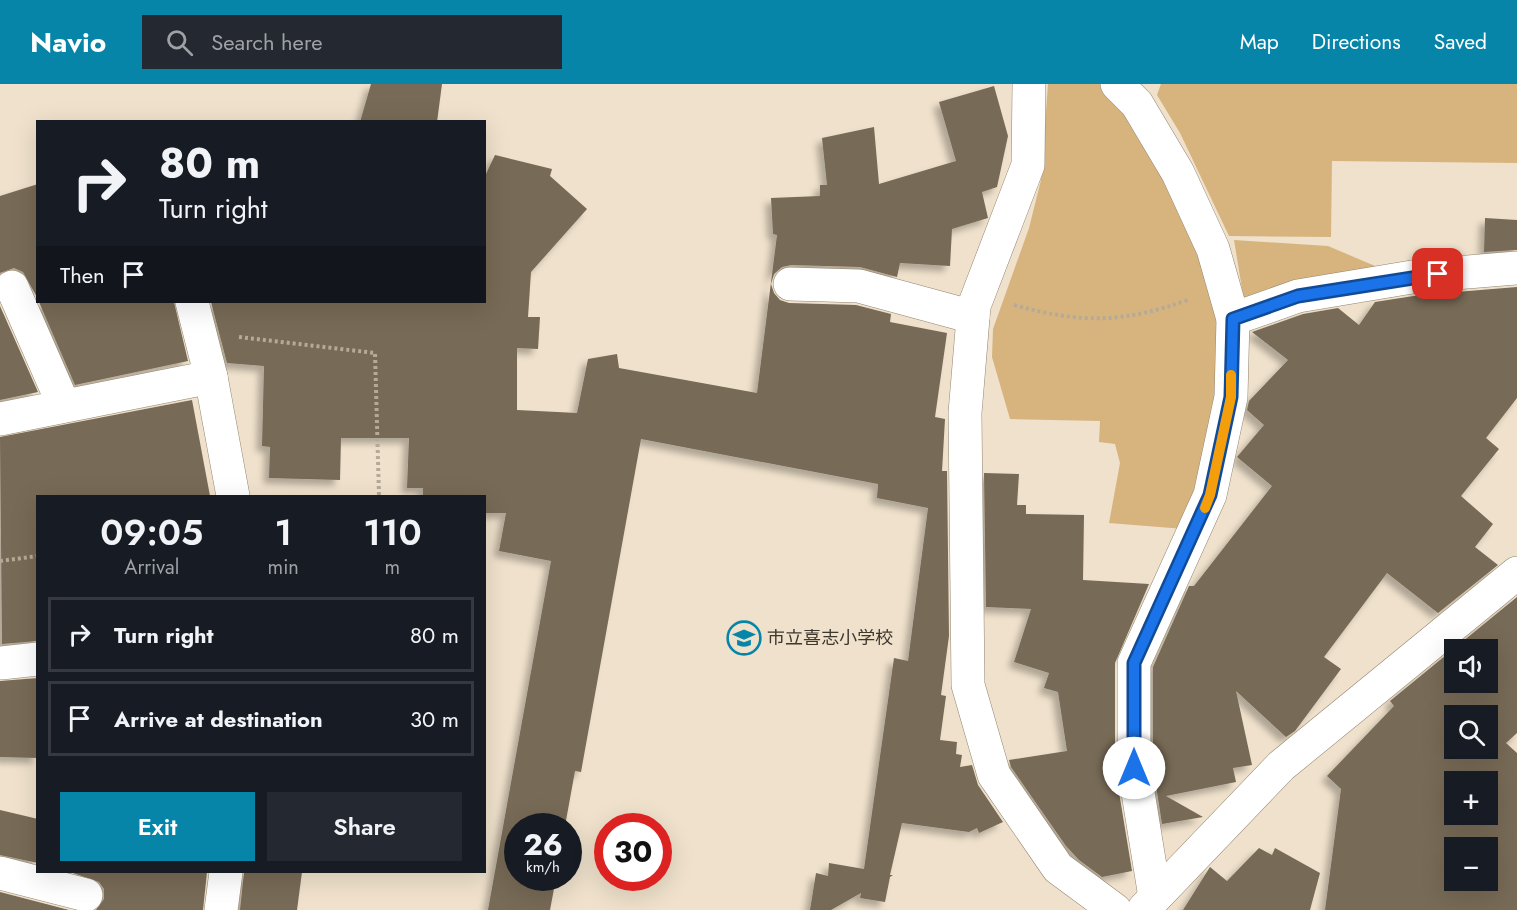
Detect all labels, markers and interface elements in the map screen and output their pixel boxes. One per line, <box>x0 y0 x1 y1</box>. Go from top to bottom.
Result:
search box <box>142 15 562 69</box>
text: Navio <box>30 22 106 63</box>
icon: search <box>163 26 196 59</box>
text: Search here <box>211 26 322 58</box>
text: Map <box>1240 27 1279 57</box>
text: Directions <box>1312 27 1401 57</box>
text: Saved <box>1434 27 1487 57</box>
text: 80 m <box>159 133 260 194</box>
icon: right <box>60 144 138 222</box>
text: Turn right <box>159 189 267 228</box>
pin <box>1412 248 1463 299</box>
icon: arrive <box>1421 257 1454 290</box>
icon: arrive <box>117 258 150 291</box>
text: Then <box>60 259 105 291</box>
text: 09:05 <box>100 506 203 558</box>
text: 1 <box>274 506 292 558</box>
text: 110 <box>363 506 422 558</box>
text: Arrival <box>124 553 179 582</box>
text: min <box>268 553 299 582</box>
text: m <box>385 553 400 582</box>
icon: right <box>63 618 96 651</box>
text: Turn right <box>114 619 214 651</box>
text: 80 m <box>410 619 459 651</box>
school or university icon: 市立喜志小学校 <box>726 620 762 656</box>
place label: 市立喜志小学校 <box>767 625 893 651</box>
map controls <box>1444 639 1498 891</box>
button: sound <box>1444 639 1498 693</box>
icon: arrive <box>63 702 96 735</box>
text: Arrive at destination <box>114 703 323 735</box>
text: 30 m <box>410 703 459 735</box>
button: search <box>1444 705 1498 759</box>
position arrow <box>1102 736 1166 800</box>
button: + <box>1444 771 1498 825</box>
button: Exit <box>60 792 255 861</box>
button: Share <box>267 792 462 861</box>
speed limit sign: 30 <box>594 813 672 891</box>
text: 26 <box>523 823 563 866</box>
button: − <box>1444 837 1498 891</box>
text: km/h <box>526 856 560 878</box>

